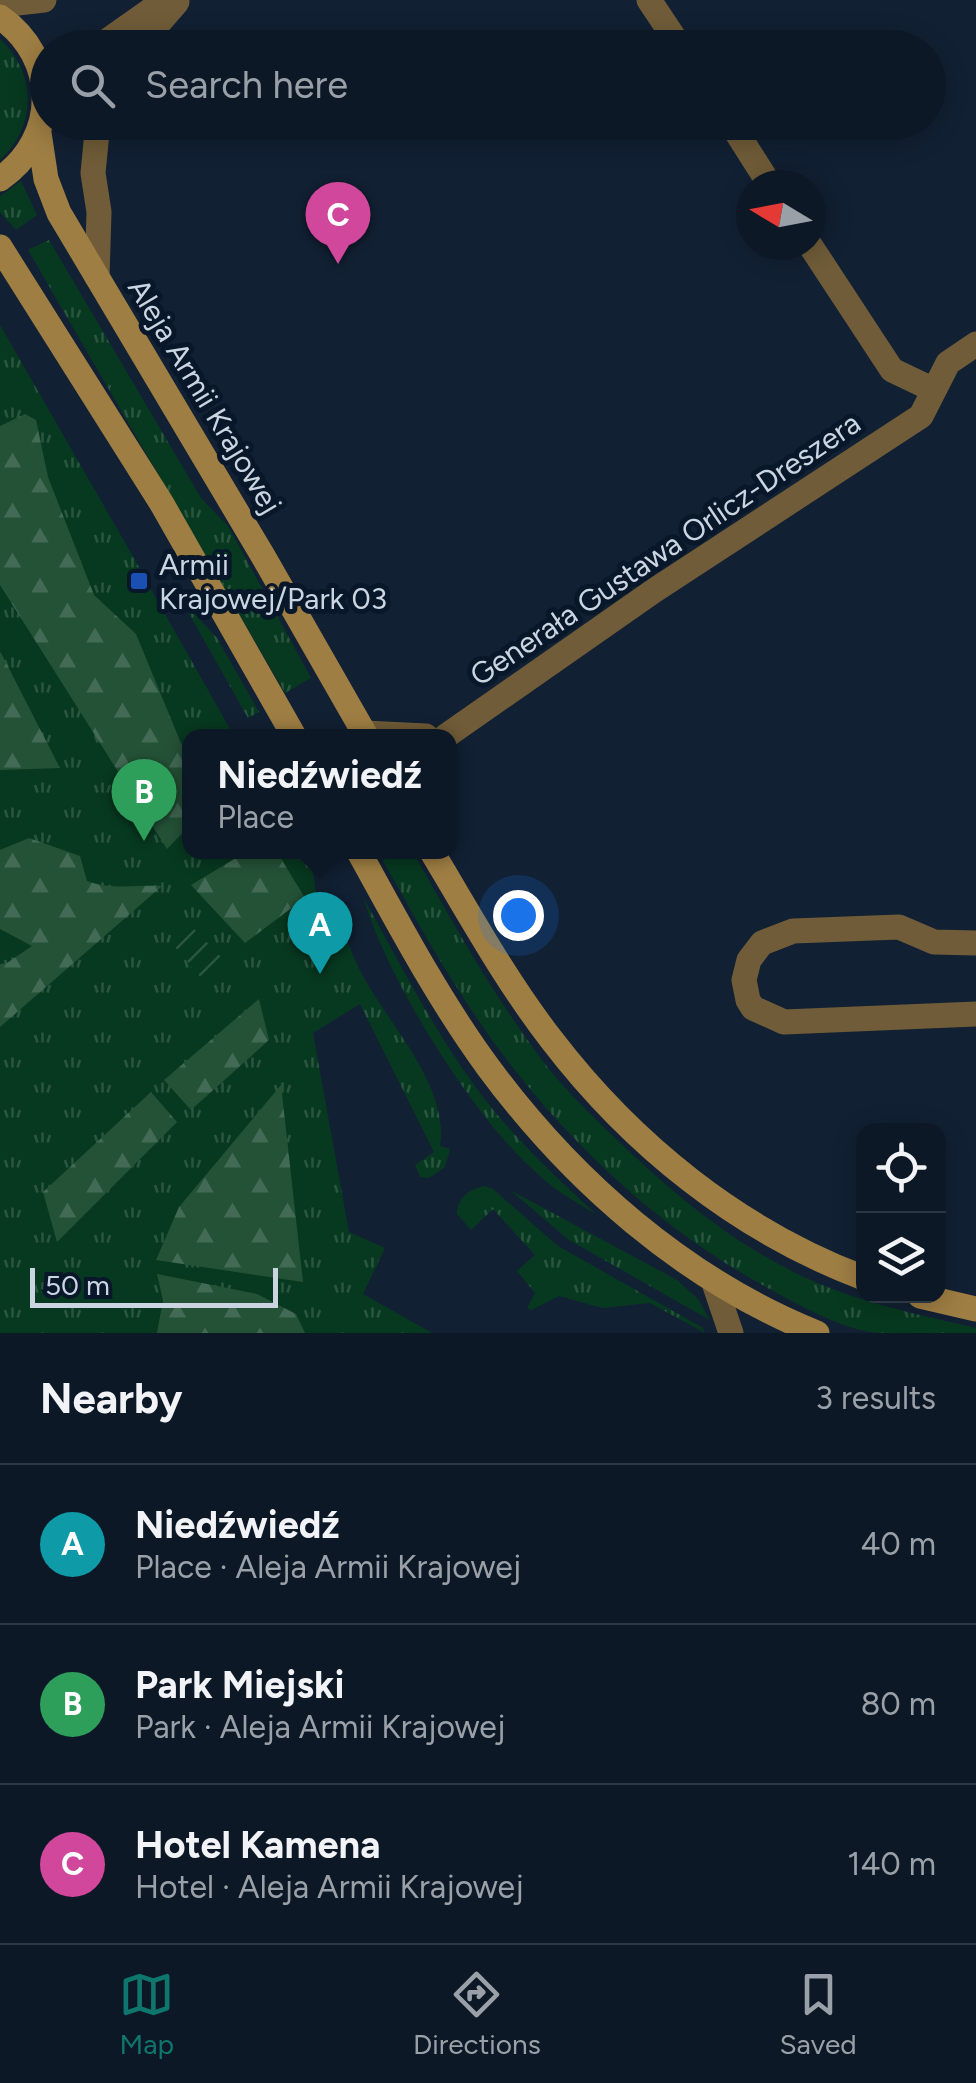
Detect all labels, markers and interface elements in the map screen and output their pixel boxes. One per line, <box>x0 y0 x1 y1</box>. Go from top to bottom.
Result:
search box <box>30 30 946 140</box>
icon: search <box>65 58 120 113</box>
text: Search here <box>145 62 348 108</box>
north arrow <box>736 170 826 260</box>
pin: C <box>306 182 370 264</box>
street label: Aleja Armii Krajowej <box>120 272 290 520</box>
street label: Generała Gustawa Orlicz-Dreszera <box>463 404 867 694</box>
place label: Armii Krajowej/Park 03 <box>159 546 387 617</box>
marker: Armii Krajowej/Park 03 <box>128 570 150 592</box>
popup <box>182 729 457 859</box>
text: Niedźwiedź <box>217 752 422 798</box>
pin: B <box>112 758 176 841</box>
text: Place <box>217 798 294 836</box>
your location <box>493 890 544 941</box>
pin: A <box>288 892 352 974</box>
map controls <box>856 1123 946 1303</box>
button: locate <box>856 1123 946 1213</box>
button: layers <box>856 1213 946 1303</box>
scale bar <box>30 1263 278 1308</box>
text: 50 m <box>45 1268 110 1302</box>
text: Nearby <box>40 1373 182 1424</box>
text: 3 results <box>816 1379 936 1417</box>
text: Niedźwiedź <box>135 1502 340 1548</box>
text: A <box>61 1525 84 1563</box>
text: 40 m <box>860 1525 936 1563</box>
text: Place · Aleja Armii Krajowej <box>135 1548 521 1586</box>
text: Park Miejski <box>135 1662 344 1708</box>
text: B <box>63 1685 82 1723</box>
text: 80 m <box>861 1685 936 1723</box>
text: Park · Aleja Armii Krajowej <box>135 1708 505 1746</box>
text: Hotel Kamena <box>135 1822 380 1868</box>
text: C <box>61 1845 84 1883</box>
text: 140 m <box>847 1845 936 1883</box>
text: Hotel · Aleja Armii Krajowej <box>135 1868 524 1906</box>
tab: Map <box>119 1967 174 2061</box>
tab: Directions <box>413 1967 541 2061</box>
tab: Saved <box>779 1967 857 2061</box>

